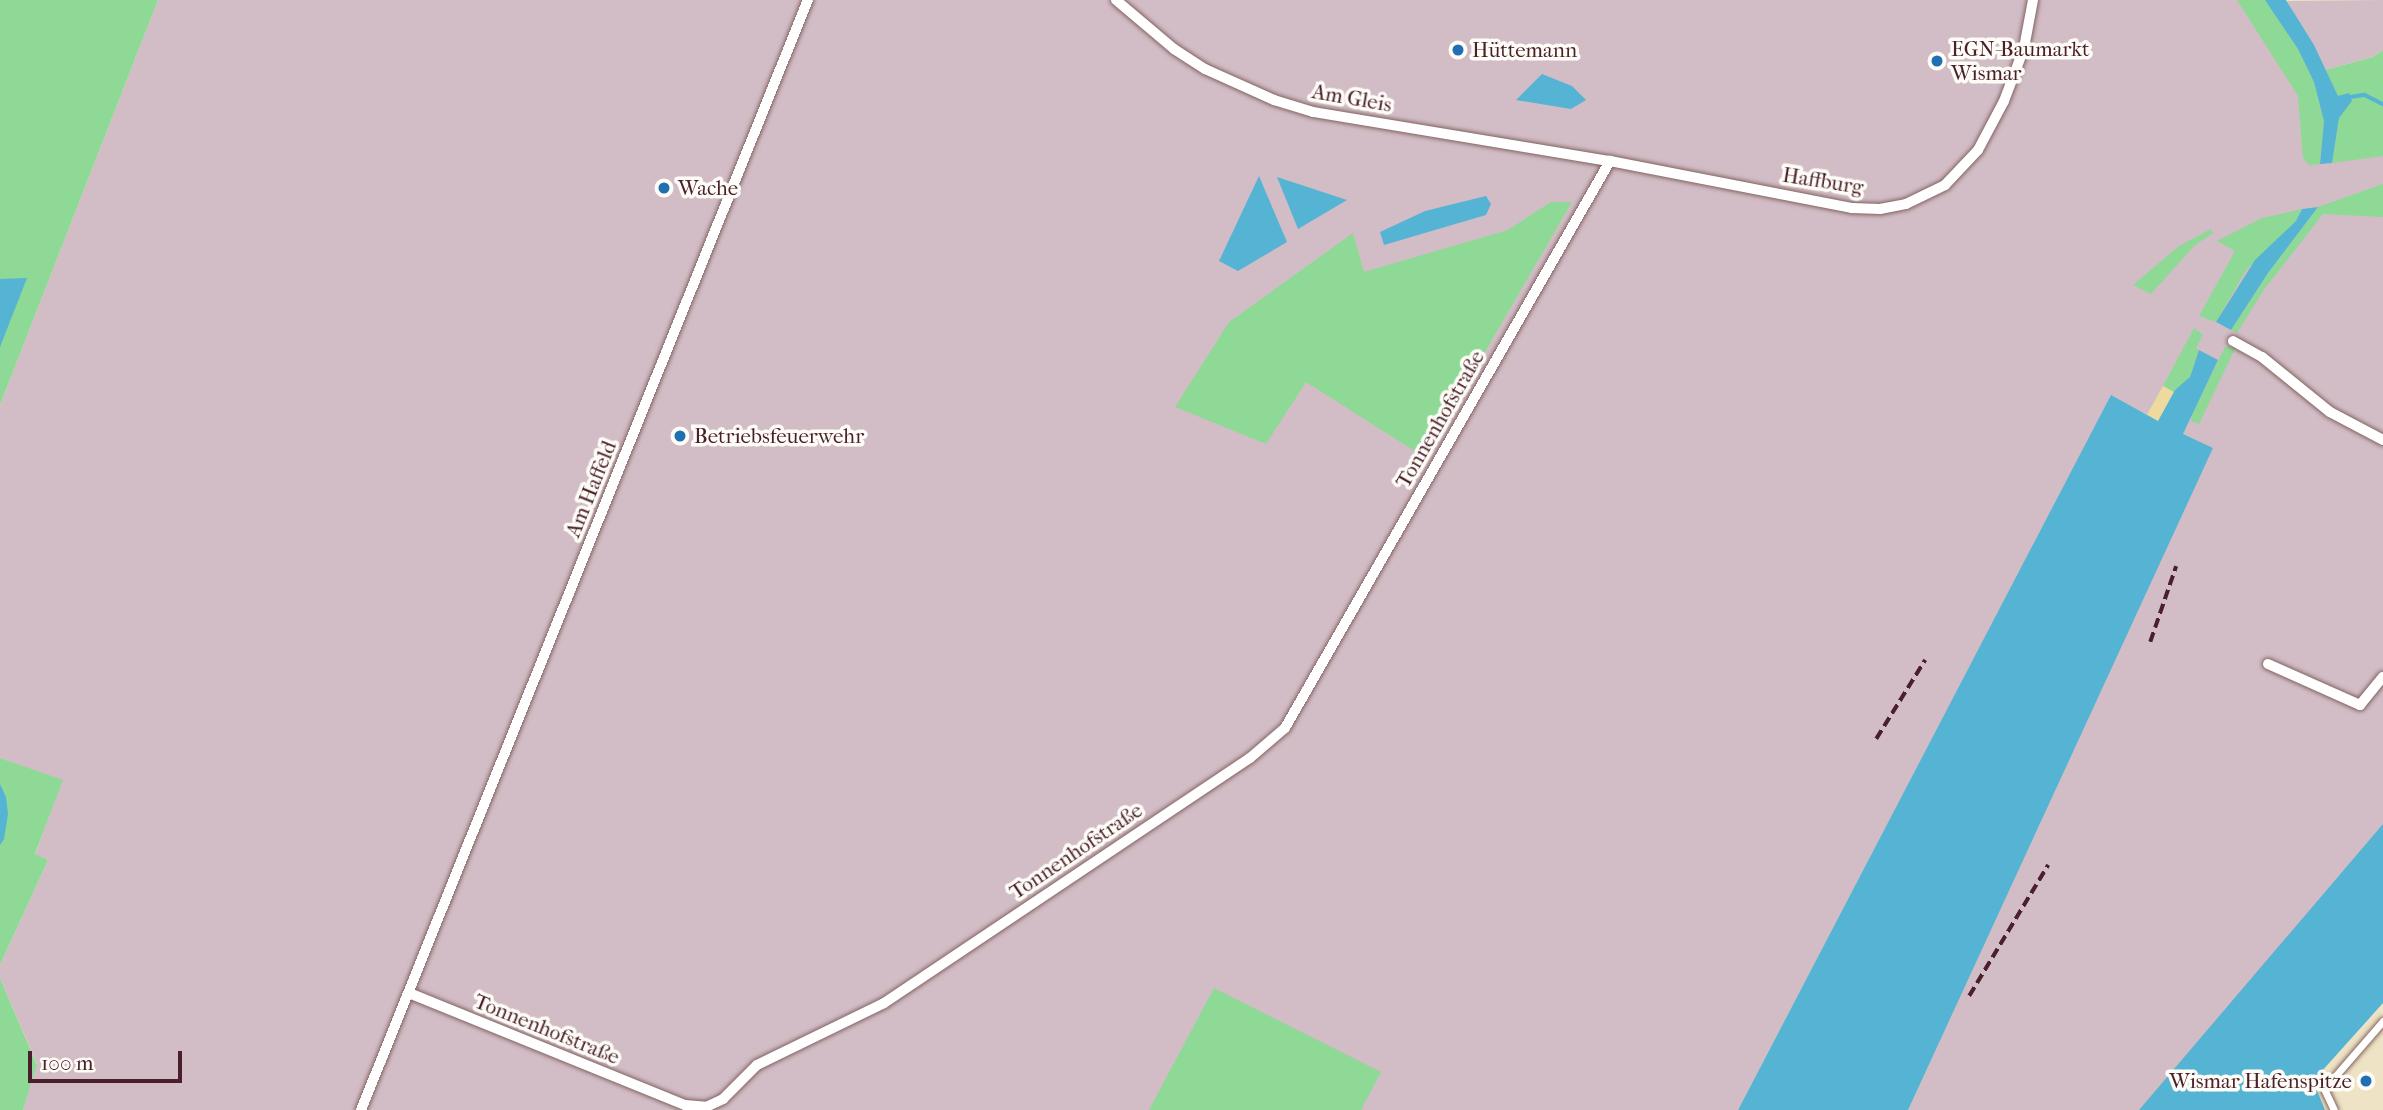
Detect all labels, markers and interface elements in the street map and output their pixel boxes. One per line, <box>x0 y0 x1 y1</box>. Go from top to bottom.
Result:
place label: EGN-Baumarkt Wismar <box>1951 36 2089 86</box>
place label: Hüttemann <box>1472 37 1577 63</box>
marker: Hüttemann <box>1450 42 1466 58</box>
marker: EGN-Baumarkt Wismar <box>1929 53 1945 69</box>
street label: Am Gleis <box>1310 79 1394 117</box>
street label: Haffburg <box>1781 162 1865 200</box>
place label: Wache <box>678 175 738 201</box>
marker: Wache <box>656 180 672 196</box>
street label: Tonnenhofstraße <box>1390 346 1490 492</box>
place label: Betriebsfeuerwehr <box>694 423 864 449</box>
marker: Betriebsfeuerwehr <box>672 428 688 444</box>
street label: Am Haffeld <box>560 437 622 541</box>
street label: Tonnenhofstraße <box>1005 797 1147 905</box>
street label: Tonnenhofstraße <box>471 988 623 1070</box>
scale bar <box>32 1036 186 1080</box>
text: 100 m <box>41 1051 94 1075</box>
place label: Wismar Hafenspitze <box>2169 1068 2352 1094</box>
marker: Wismar Hafenspitze <box>2358 1073 2374 1089</box>

